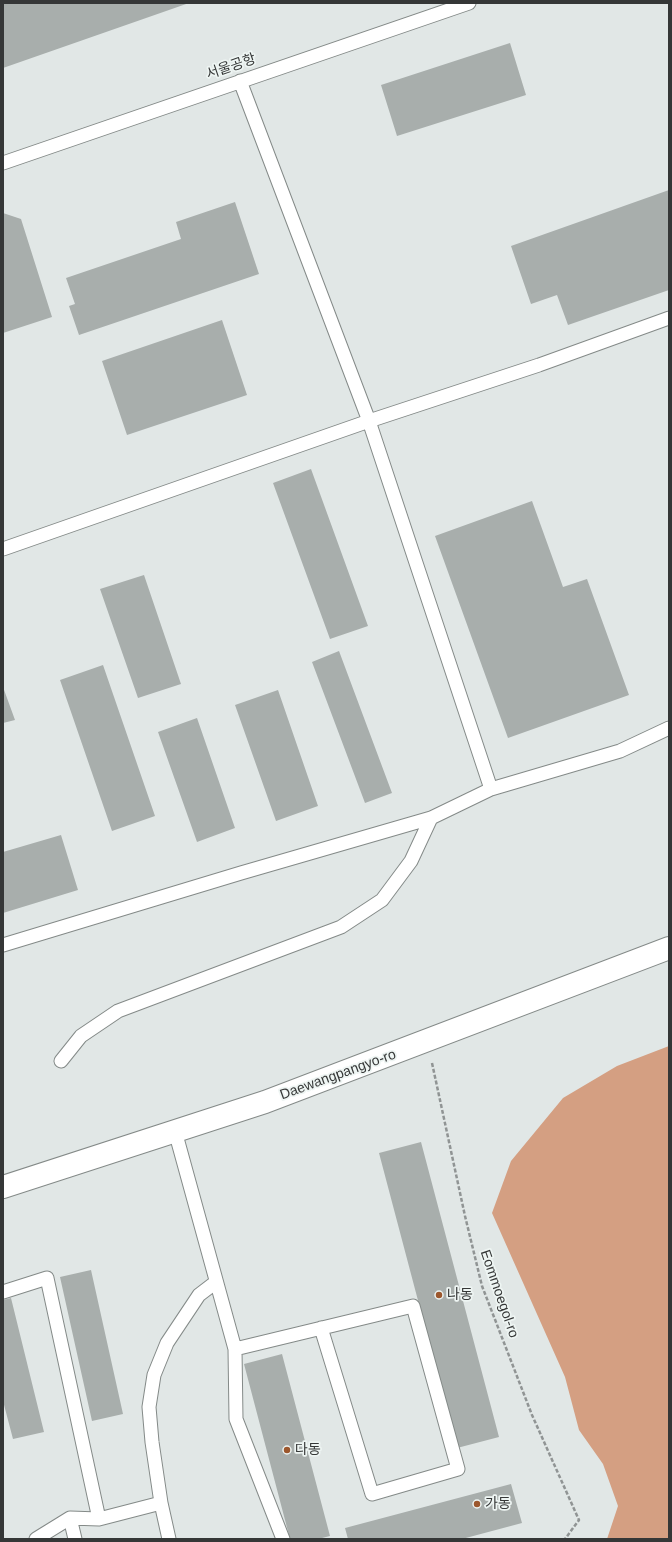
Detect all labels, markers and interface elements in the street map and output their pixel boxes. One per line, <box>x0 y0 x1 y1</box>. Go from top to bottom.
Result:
street label: 서울공항 <box>204 51 258 83</box>
street label: Daewangpangyo-ro <box>278 1046 398 1104</box>
street label: Eommoegol-ro <box>476 1248 522 1340</box>
place label: 나동 <box>447 1287 473 1303</box>
marker: 나동 <box>434 1290 444 1300</box>
place label: 다동 <box>295 1442 321 1458</box>
marker: 다동 <box>282 1445 292 1455</box>
place label: 가동 <box>485 1496 511 1512</box>
marker: 가동 <box>472 1499 482 1509</box>

